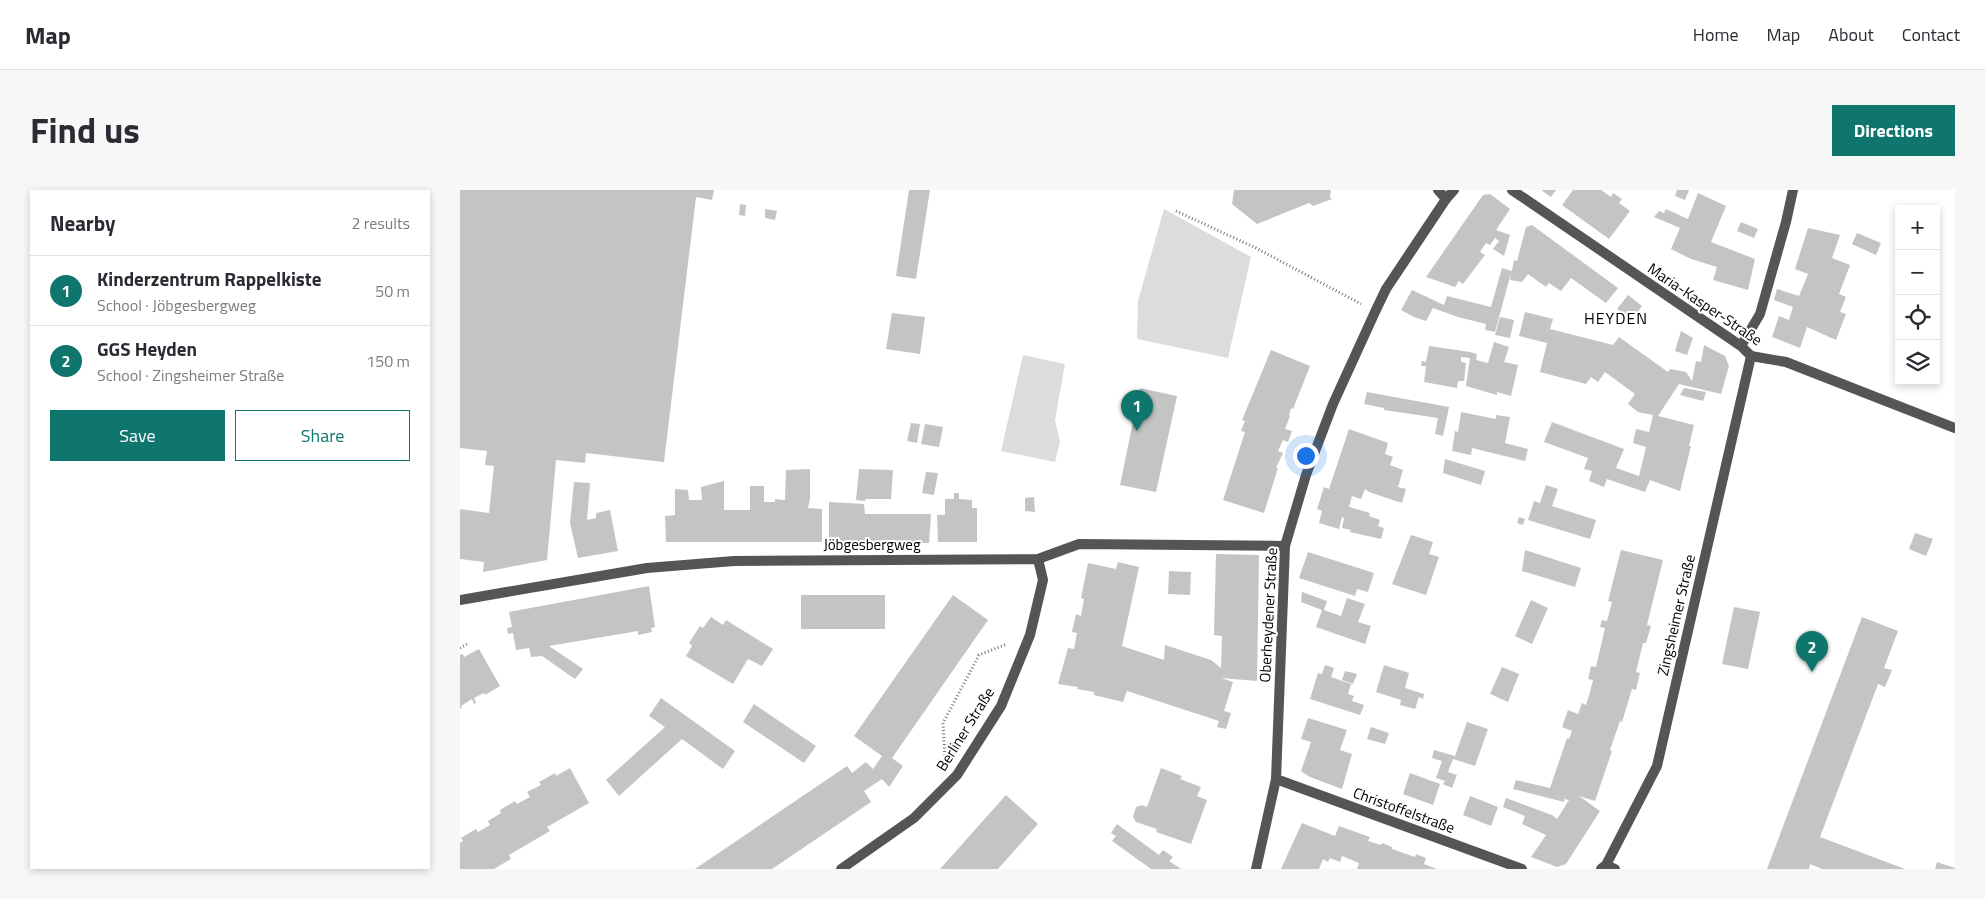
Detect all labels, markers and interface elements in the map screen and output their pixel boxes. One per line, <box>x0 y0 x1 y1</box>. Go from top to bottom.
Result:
text: Map <box>25 17 71 53</box>
text: Home <box>1693 21 1739 48</box>
text: Map <box>1767 21 1800 48</box>
text: About <box>1828 21 1874 48</box>
text: Contact <box>1902 21 1960 48</box>
text: Find us <box>30 103 140 157</box>
button: Directions <box>1832 105 1955 156</box>
map controls <box>1895 205 1940 385</box>
button: + <box>1895 205 1940 250</box>
text: Nearby <box>50 207 115 239</box>
text: 2 results <box>351 211 410 235</box>
button: − <box>1895 250 1940 295</box>
street label: Maria-Kasper-Straße <box>1643 257 1767 351</box>
text: Kinderzentrum Rappelkiste <box>97 264 321 293</box>
text: 1 <box>62 279 70 303</box>
text: 50 m <box>375 279 410 303</box>
text: School · Jöbgesbergweg <box>97 293 256 317</box>
button: locate <box>1895 295 1940 340</box>
district label: HEYDEN <box>1584 306 1648 330</box>
text: GGS Heyden <box>97 334 197 363</box>
button: layers <box>1895 340 1940 385</box>
text: 2 <box>62 349 70 373</box>
text: 150 m <box>366 349 410 373</box>
text: School · Zingsheimer Straße <box>97 363 284 387</box>
pin: 1 <box>1121 390 1153 431</box>
button: Save <box>50 410 225 461</box>
button: Share <box>235 410 410 461</box>
your location <box>1293 443 1319 469</box>
street label: Jöbgesbergweg <box>823 533 921 556</box>
street label: Oberheydener Straße <box>1253 547 1283 683</box>
street label: Zingsheimer Straße <box>1651 552 1701 678</box>
pin: 2 <box>1796 631 1828 672</box>
street label: Berliner Straße <box>930 683 1000 775</box>
street label: Christoffelstraße <box>1350 781 1458 839</box>

